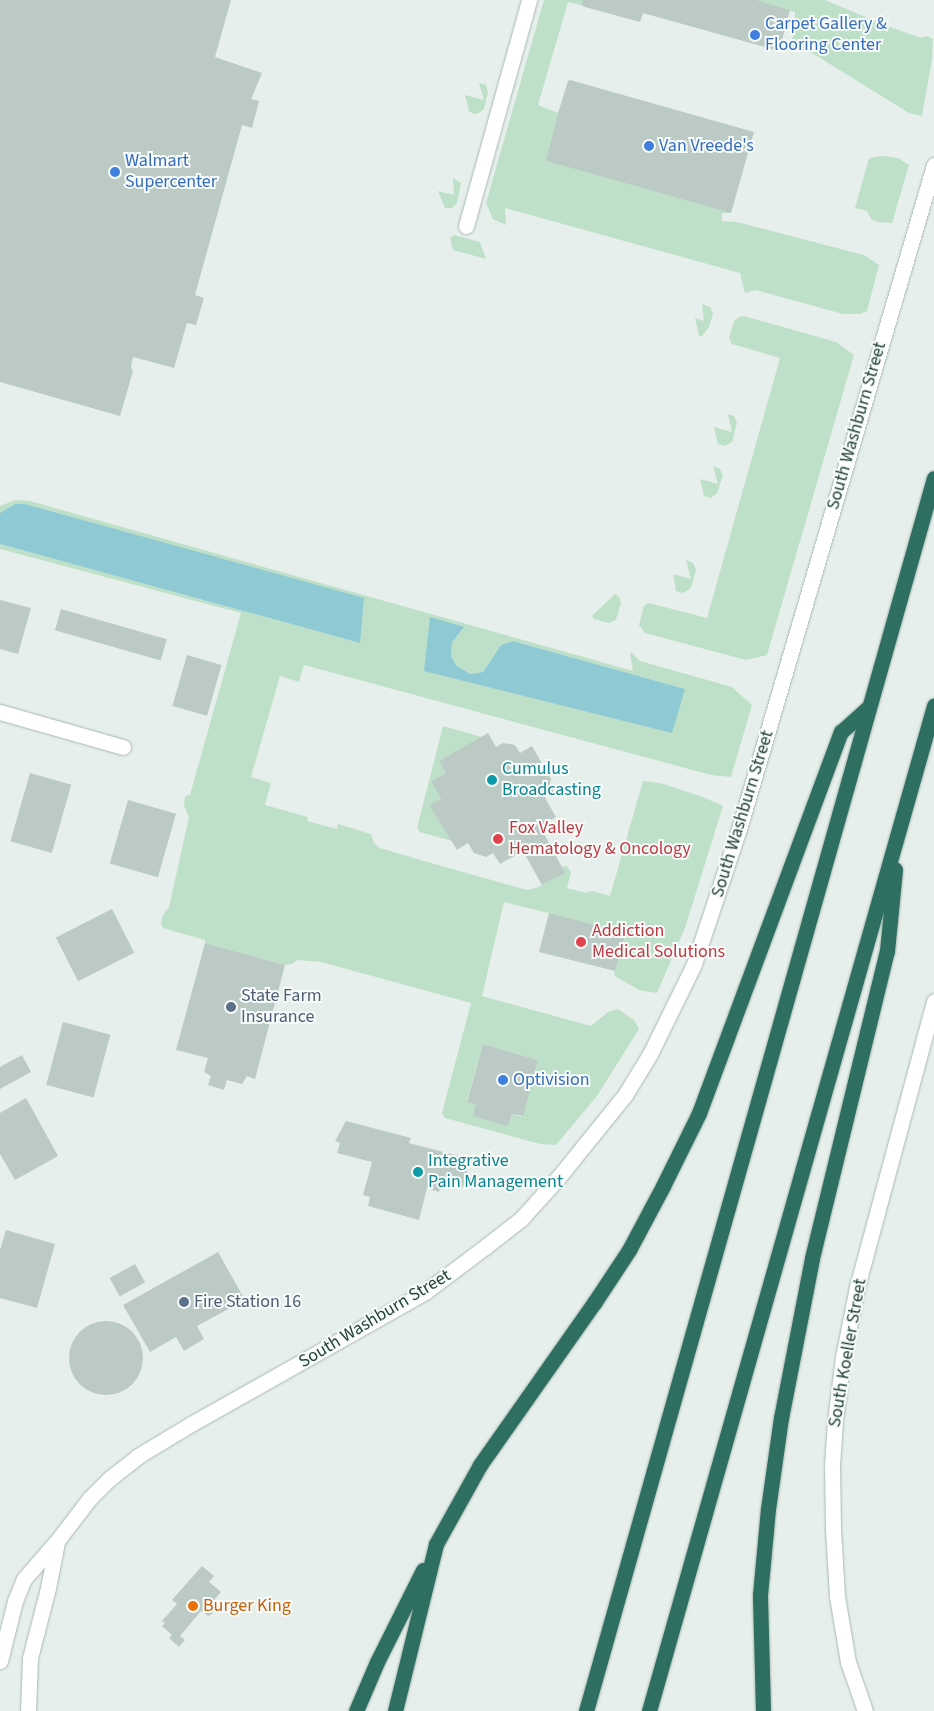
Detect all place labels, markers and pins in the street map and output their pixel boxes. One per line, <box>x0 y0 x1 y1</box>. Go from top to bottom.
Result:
place label: Carpet Gallery & Flooring Center <box>765 14 887 56</box>
marker: Carpet Gallery & Flooring Center <box>749 29 761 41</box>
place label: Van Vreede's <box>659 135 754 157</box>
marker: Van Vreede's <box>643 140 655 152</box>
place label: Walmart Supercenter <box>125 151 217 193</box>
marker: Walmart Supercenter <box>109 166 121 178</box>
place label: Cumulus Broadcasting <box>502 759 601 802</box>
marker: Cumulus Broadcasting <box>486 774 498 786</box>
place label: Fox Valley Hematology & Oncology <box>509 818 691 861</box>
marker: Fox Valley Hematology & Oncology <box>491 832 505 846</box>
place label: Addiction Medical Solutions <box>592 921 725 964</box>
marker: Addiction Medical Solutions <box>574 935 588 949</box>
place label: State Farm Insurance <box>241 986 322 1028</box>
marker: State Farm Insurance <box>225 1001 237 1013</box>
place label: Optivision <box>513 1069 590 1091</box>
marker: Optivision <box>497 1074 509 1086</box>
place label: Integrative Pain Management <box>428 1151 563 1194</box>
marker: Integrative Pain Management <box>412 1166 424 1178</box>
place label: Fire Station 16 <box>194 1291 301 1313</box>
marker: Fire Station 16 <box>178 1296 190 1308</box>
place label: Burger King <box>203 1595 291 1617</box>
marker: Burger King <box>187 1600 199 1612</box>

